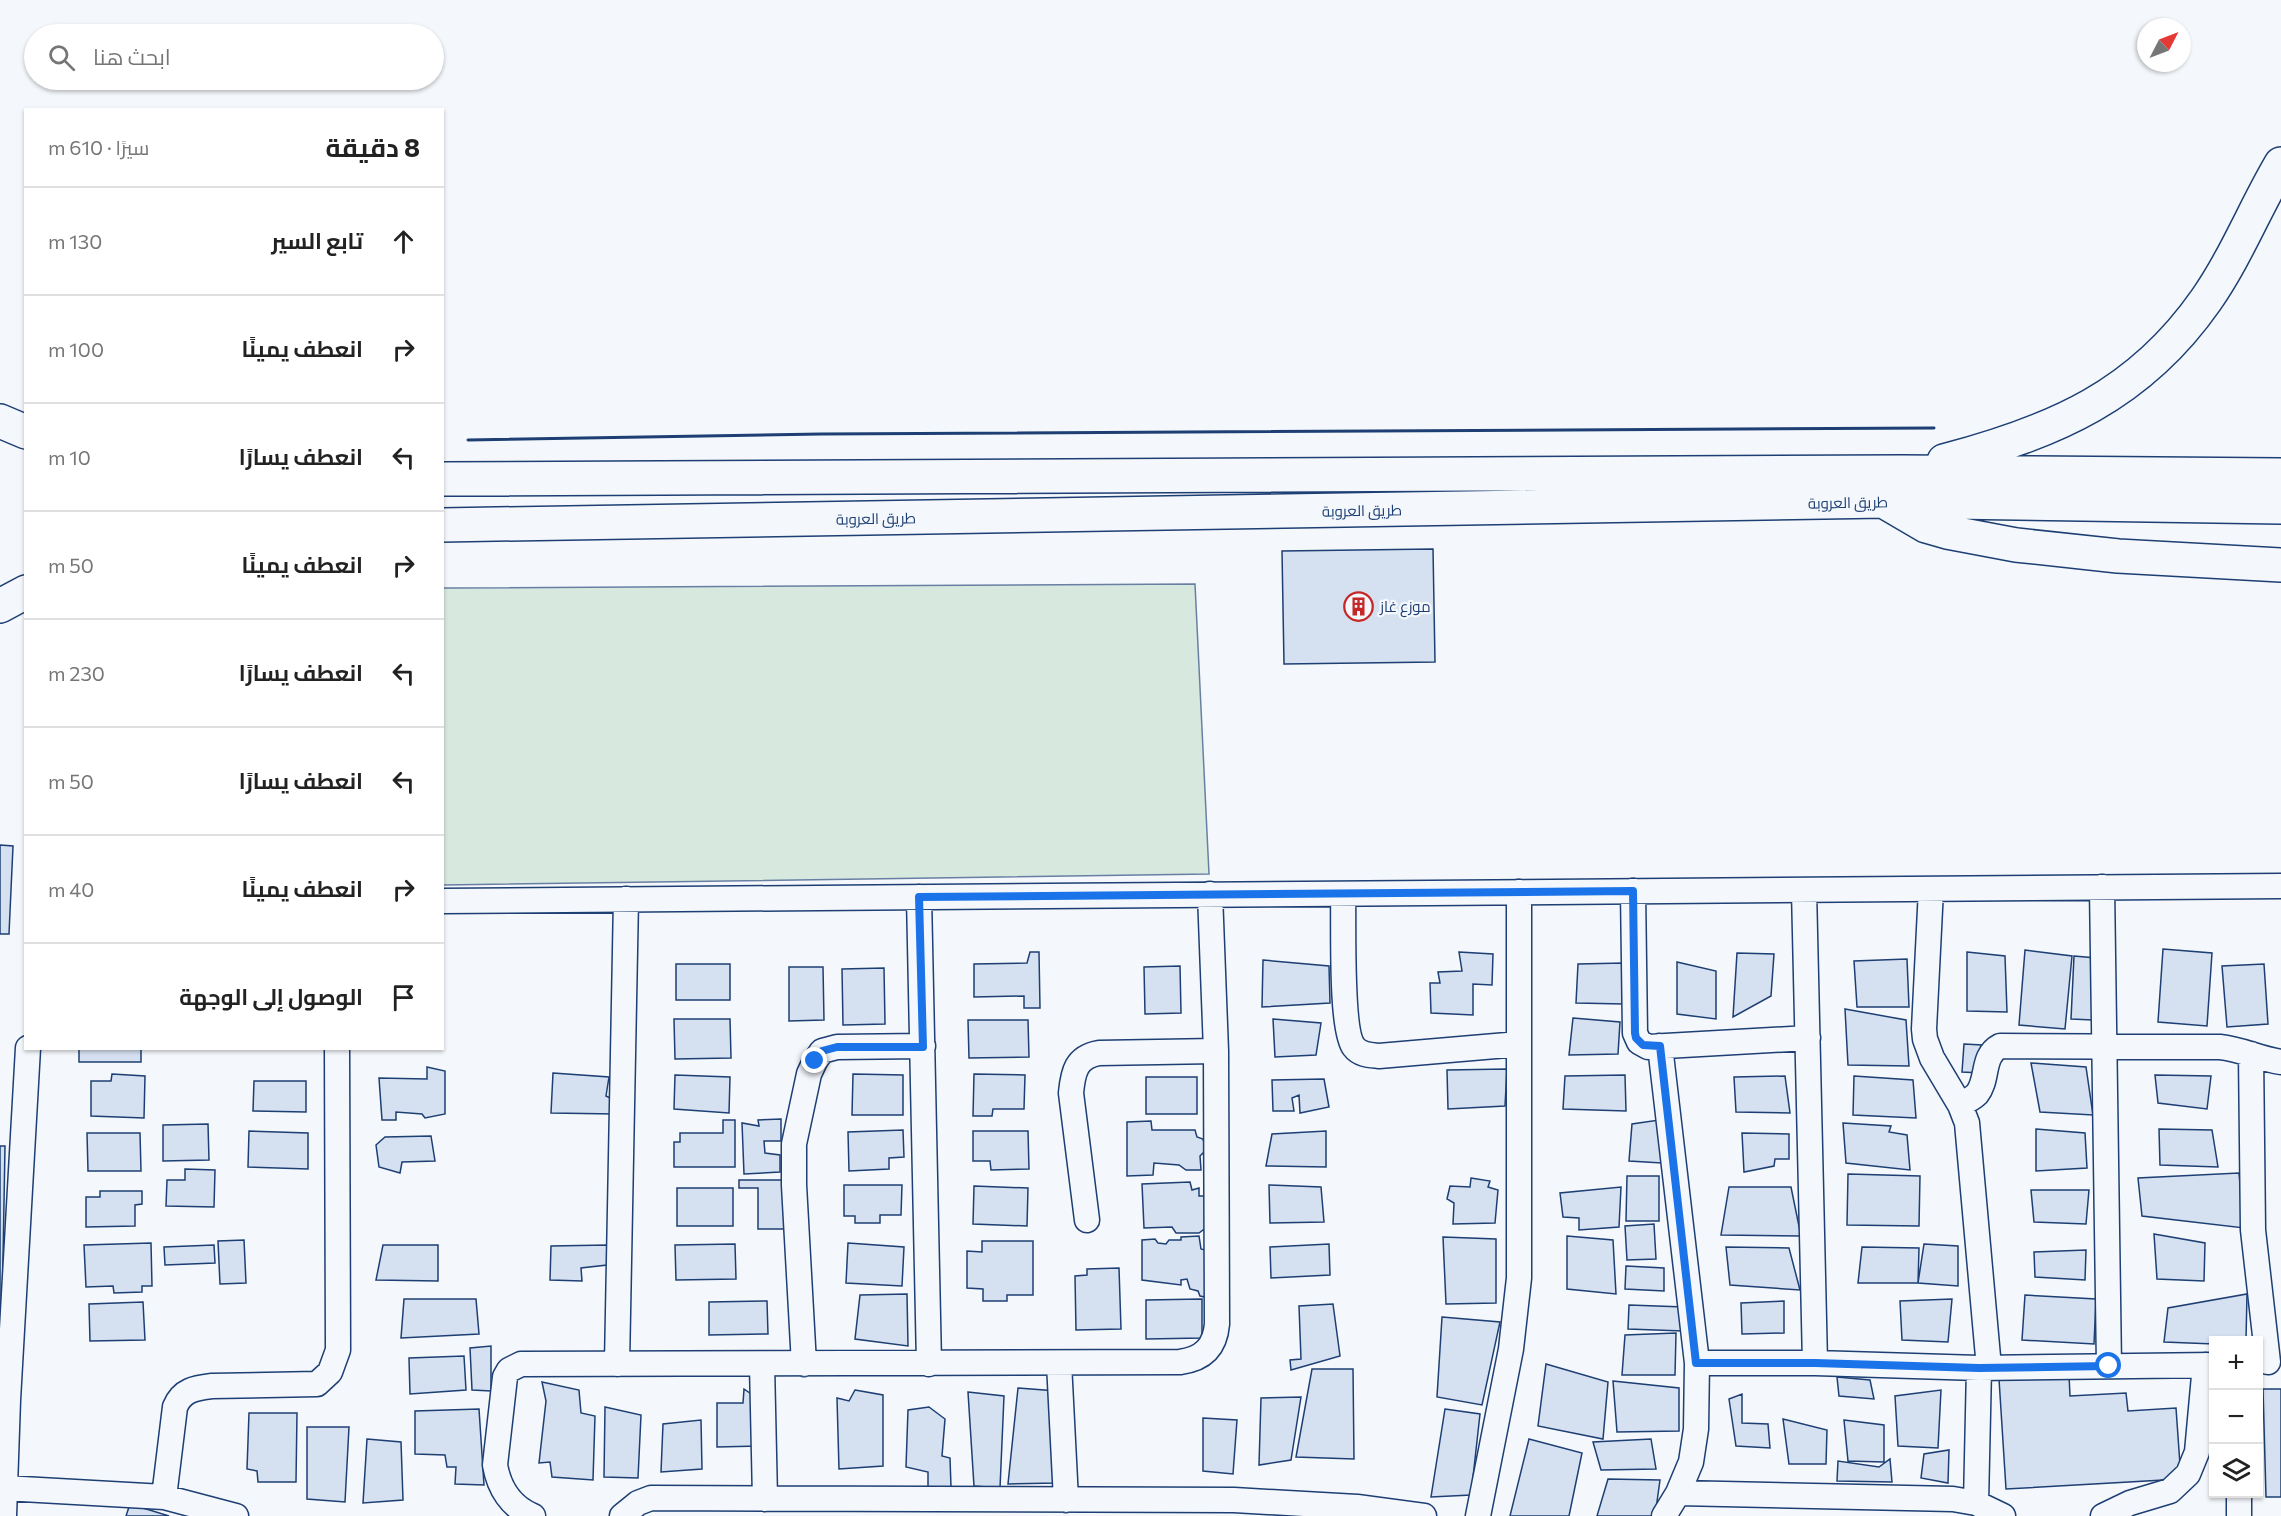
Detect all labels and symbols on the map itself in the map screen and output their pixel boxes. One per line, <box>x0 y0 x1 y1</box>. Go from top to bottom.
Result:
north arrow <box>2137 18 2191 72</box>
street label: طريق العروبة <box>1808 492 1888 514</box>
street label: طريق العروبة <box>1322 500 1402 522</box>
street label: طريق العروبة <box>836 508 916 530</box>
building icon: موزع غاز <box>1343 590 1375 622</box>
place label: موزع غاز <box>1379 597 1431 618</box>
route end <box>801 1047 827 1073</box>
route start <box>2095 1352 2121 1378</box>

